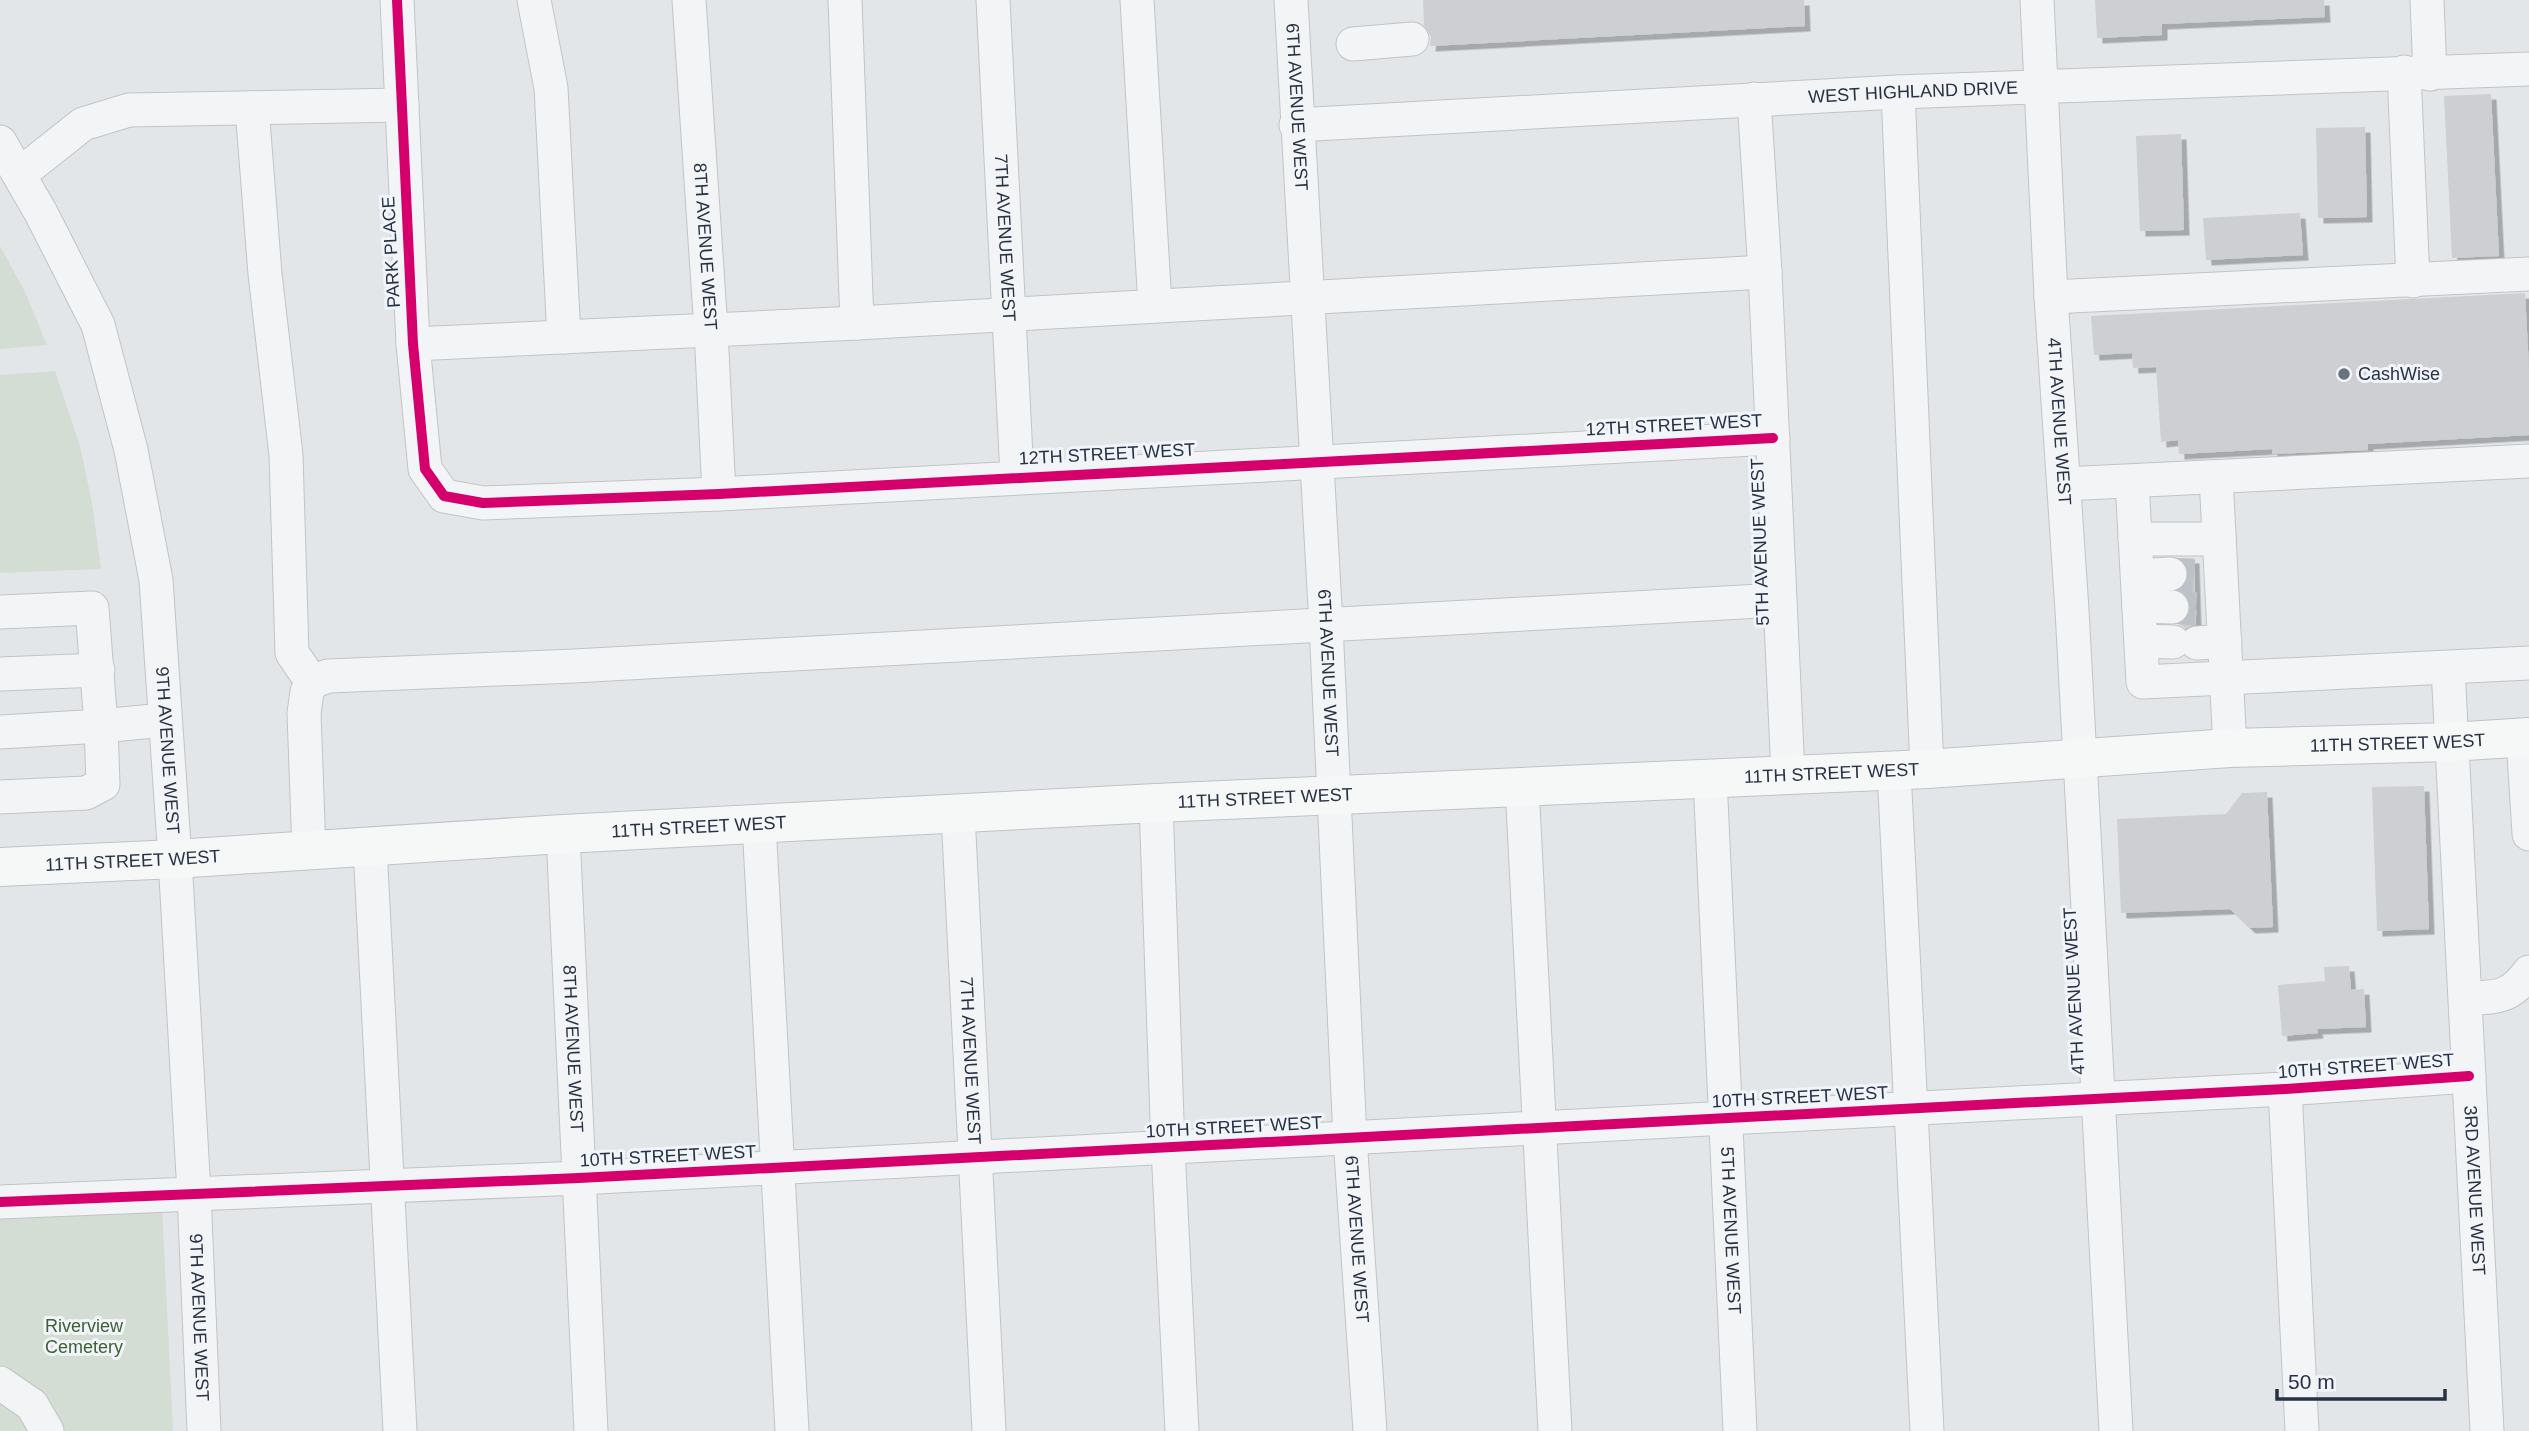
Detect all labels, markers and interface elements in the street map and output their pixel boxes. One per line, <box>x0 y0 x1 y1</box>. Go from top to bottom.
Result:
street label: 6TH AVENUE WEST <box>1282 23 1312 191</box>
street label: WEST HIGHLAND DRIVE <box>1808 78 2018 107</box>
street label: 7TH AVENUE WEST <box>991 153 1019 322</box>
street label: 8TH AVENUE WEST <box>690 162 721 331</box>
street label: PARK PLACE <box>378 196 404 308</box>
street label: 4TH AVENUE WEST <box>2044 337 2075 506</box>
place label: CashWise <box>2358 364 2440 384</box>
marker: CashWise <box>2336 366 2352 382</box>
street label: 12TH STREET WEST <box>1585 410 1763 440</box>
street label: 12TH STREET WEST <box>1018 439 1196 469</box>
street label: 5TH AVENUE WEST <box>1747 458 1773 626</box>
street label: 6TH AVENUE WEST <box>1314 589 1342 757</box>
street label: 9TH AVENUE WEST <box>152 666 183 835</box>
street label: 11TH STREET WEST <box>2310 730 2486 756</box>
street label: 11TH STREET WEST <box>1743 759 1920 787</box>
street label: 11TH STREET WEST <box>1177 784 1353 812</box>
street label: 11TH STREET WEST <box>611 812 787 841</box>
street label: 11TH STREET WEST <box>45 846 221 875</box>
street label: 4TH AVENUE WEST <box>2060 907 2088 1075</box>
street label: 8TH AVENUE WEST <box>559 964 587 1133</box>
street label: 7TH AVENUE WEST <box>956 976 985 1145</box>
street label: 10TH STREET WEST <box>2277 1050 2455 1082</box>
street label: 10TH STREET WEST <box>1711 1082 1889 1112</box>
street label: 3RD AVENUE WEST <box>2460 1105 2489 1276</box>
street label: 10TH STREET WEST <box>1145 1112 1323 1142</box>
street label: 10TH STREET WEST <box>579 1141 757 1171</box>
street label: 5TH AVENUE WEST <box>1717 1146 1745 1315</box>
street label: 6TH AVENUE WEST <box>1341 1155 1373 1324</box>
street label: 9TH AVENUE WEST <box>186 1233 213 1402</box>
park label: Riverview Cemetery <box>45 1316 124 1357</box>
scale bar <box>2277 1358 2445 1402</box>
text: 50 m <box>2288 1370 2335 1393</box>

